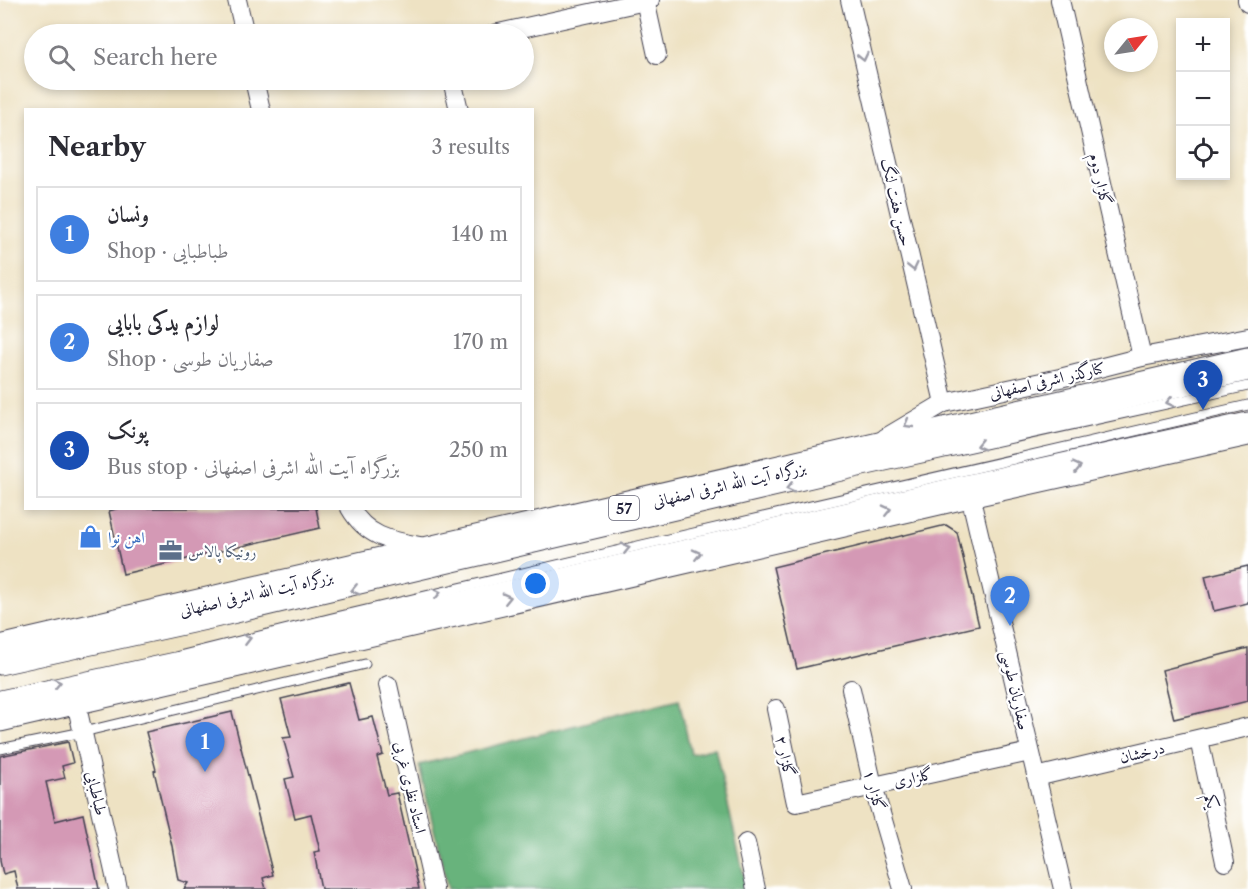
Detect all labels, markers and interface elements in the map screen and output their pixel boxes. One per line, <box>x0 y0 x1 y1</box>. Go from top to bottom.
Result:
north arrow <box>1104 18 1158 72</box>
map controls <box>1176 18 1230 180</box>
button: + <box>1176 18 1230 72</box>
search box <box>24 24 534 90</box>
icon: search <box>45 41 78 74</box>
text: Search here <box>93 44 218 71</box>
one-way arrow <box>856 52 869 62</box>
button: − <box>1176 72 1230 126</box>
button: locate <box>1176 126 1230 180</box>
text: Nearby <box>48 131 146 163</box>
text: 3 results <box>432 135 510 159</box>
street label: گلزار دوم <box>1080 151 1117 208</box>
street label: حسن هفت لنگ <box>875 156 917 249</box>
text: ونسان <box>107 201 149 228</box>
text: 1 <box>65 222 74 246</box>
text: 140 m <box>451 222 508 246</box>
text: Shop · طباطبایی <box>107 239 229 263</box>
one-way arrow <box>905 262 918 272</box>
text: لوازم یدکی بابایی <box>107 309 219 336</box>
text: 2 <box>64 330 75 354</box>
text: 170 m <box>453 330 508 354</box>
text: Shop · صفاریان طوسی <box>107 347 274 371</box>
street label: کنارگذر اشرفی اصفهانی <box>987 356 1107 404</box>
pin: 3 <box>1184 360 1222 410</box>
one-way arrow <box>1165 395 1175 408</box>
text: پونک <box>107 417 148 444</box>
one-way arrow <box>904 417 914 428</box>
one-way arrow <box>975 437 985 450</box>
text: 3 <box>64 438 75 462</box>
text: 250 m <box>449 438 508 462</box>
text: Bus stop · بزرگراه آیت الله اشرفی اصفهانی <box>107 455 400 479</box>
street label: بزرگراه آیت الله اشرفی اصفهانی <box>650 455 808 512</box>
one-way arrow <box>1072 461 1082 474</box>
one-way arrow <box>785 481 795 494</box>
road number: 57 <box>609 496 639 520</box>
one-way arrow <box>882 505 892 518</box>
shop icon: اهن نوا <box>77 524 103 550</box>
place label: اهن نوا <box>108 527 145 549</box>
office icon: رونیکا پالاس <box>157 538 183 564</box>
place label: رونیکا پالاس <box>188 541 256 563</box>
one-way arrow <box>621 543 631 556</box>
one-way arrow <box>692 548 702 561</box>
street label: بزرگراه آیت الله اشرفی اصفهانی <box>177 564 335 621</box>
your location <box>521 569 550 598</box>
pin: 2 <box>990 576 1030 626</box>
one-way arrow <box>350 583 360 596</box>
one-way arrow <box>431 587 441 600</box>
one-way arrow <box>502 592 512 605</box>
one-way arrow <box>242 633 252 646</box>
street label: صفاریان طوسی <box>995 648 1035 732</box>
one-way arrow <box>52 677 62 690</box>
pin: 1 <box>186 722 224 772</box>
street label: گلزار ۲ <box>771 734 800 779</box>
street label: درخشان <box>1117 737 1167 767</box>
street label: استاد نظری غربی <box>389 739 431 835</box>
street label: گلزاری <box>891 763 935 792</box>
street label: گلزار ۱ <box>859 767 890 813</box>
street label: طباطبایی <box>81 769 112 817</box>
street label: یکم <box>1195 792 1223 812</box>

